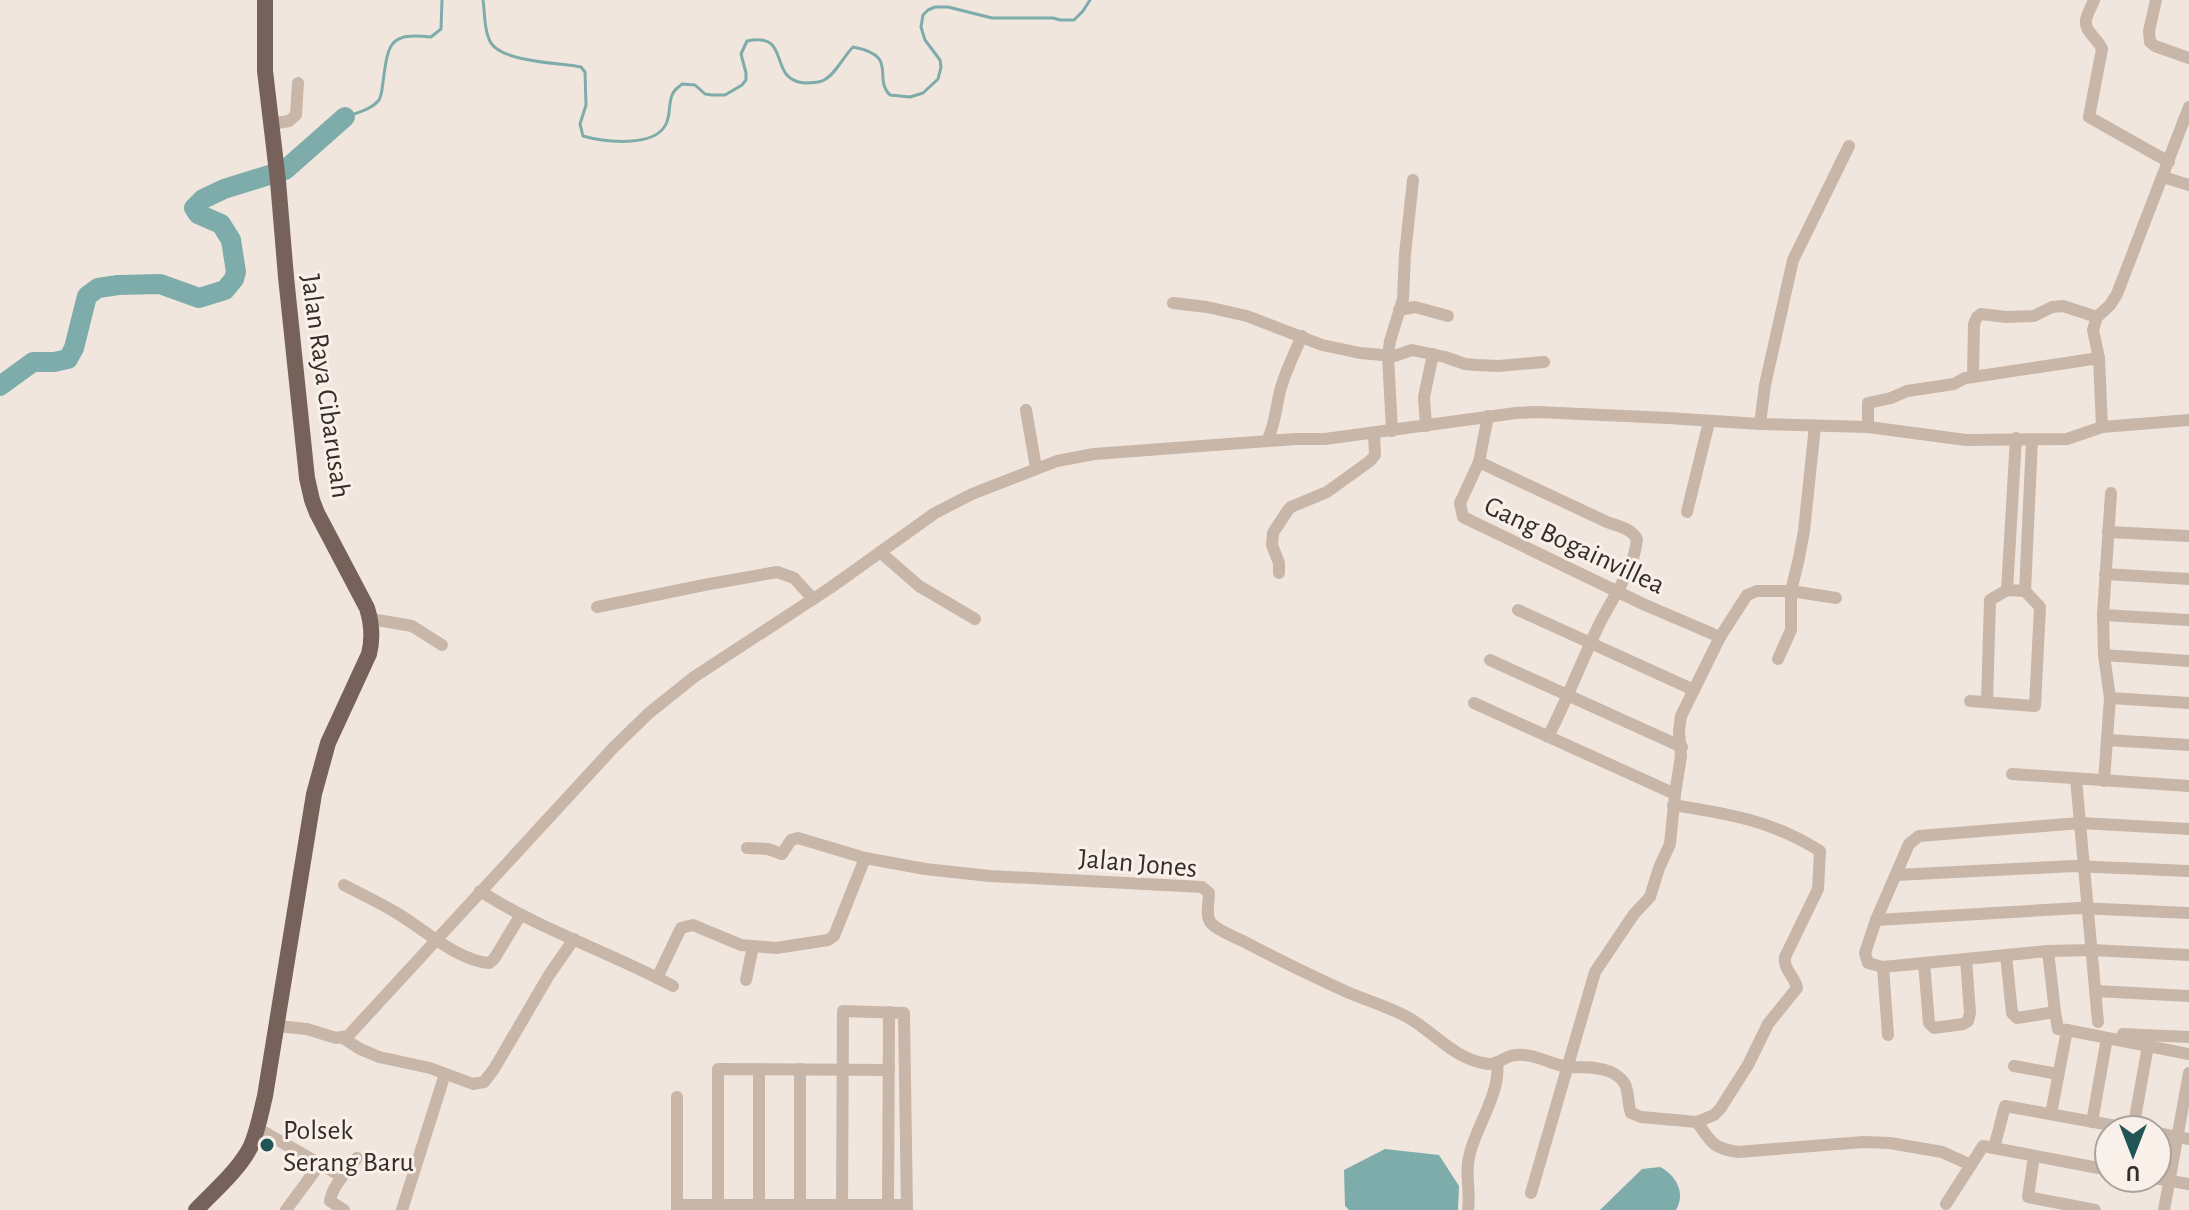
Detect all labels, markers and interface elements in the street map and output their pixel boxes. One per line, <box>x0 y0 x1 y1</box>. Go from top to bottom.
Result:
street label: Jalan Raya Cibarusah <box>295 272 355 500</box>
street label: Gang Bogainvillea <box>1480 492 1669 600</box>
street label: Jalan Jones <box>1077 845 1198 883</box>
north arrow <box>2093 1114 2173 1194</box>
place label: Polsek Serang Baru <box>283 1117 414 1177</box>
marker: Polsek Serang Baru <box>258 1136 276 1154</box>
text: U <box>2126 1162 2140 1184</box>

